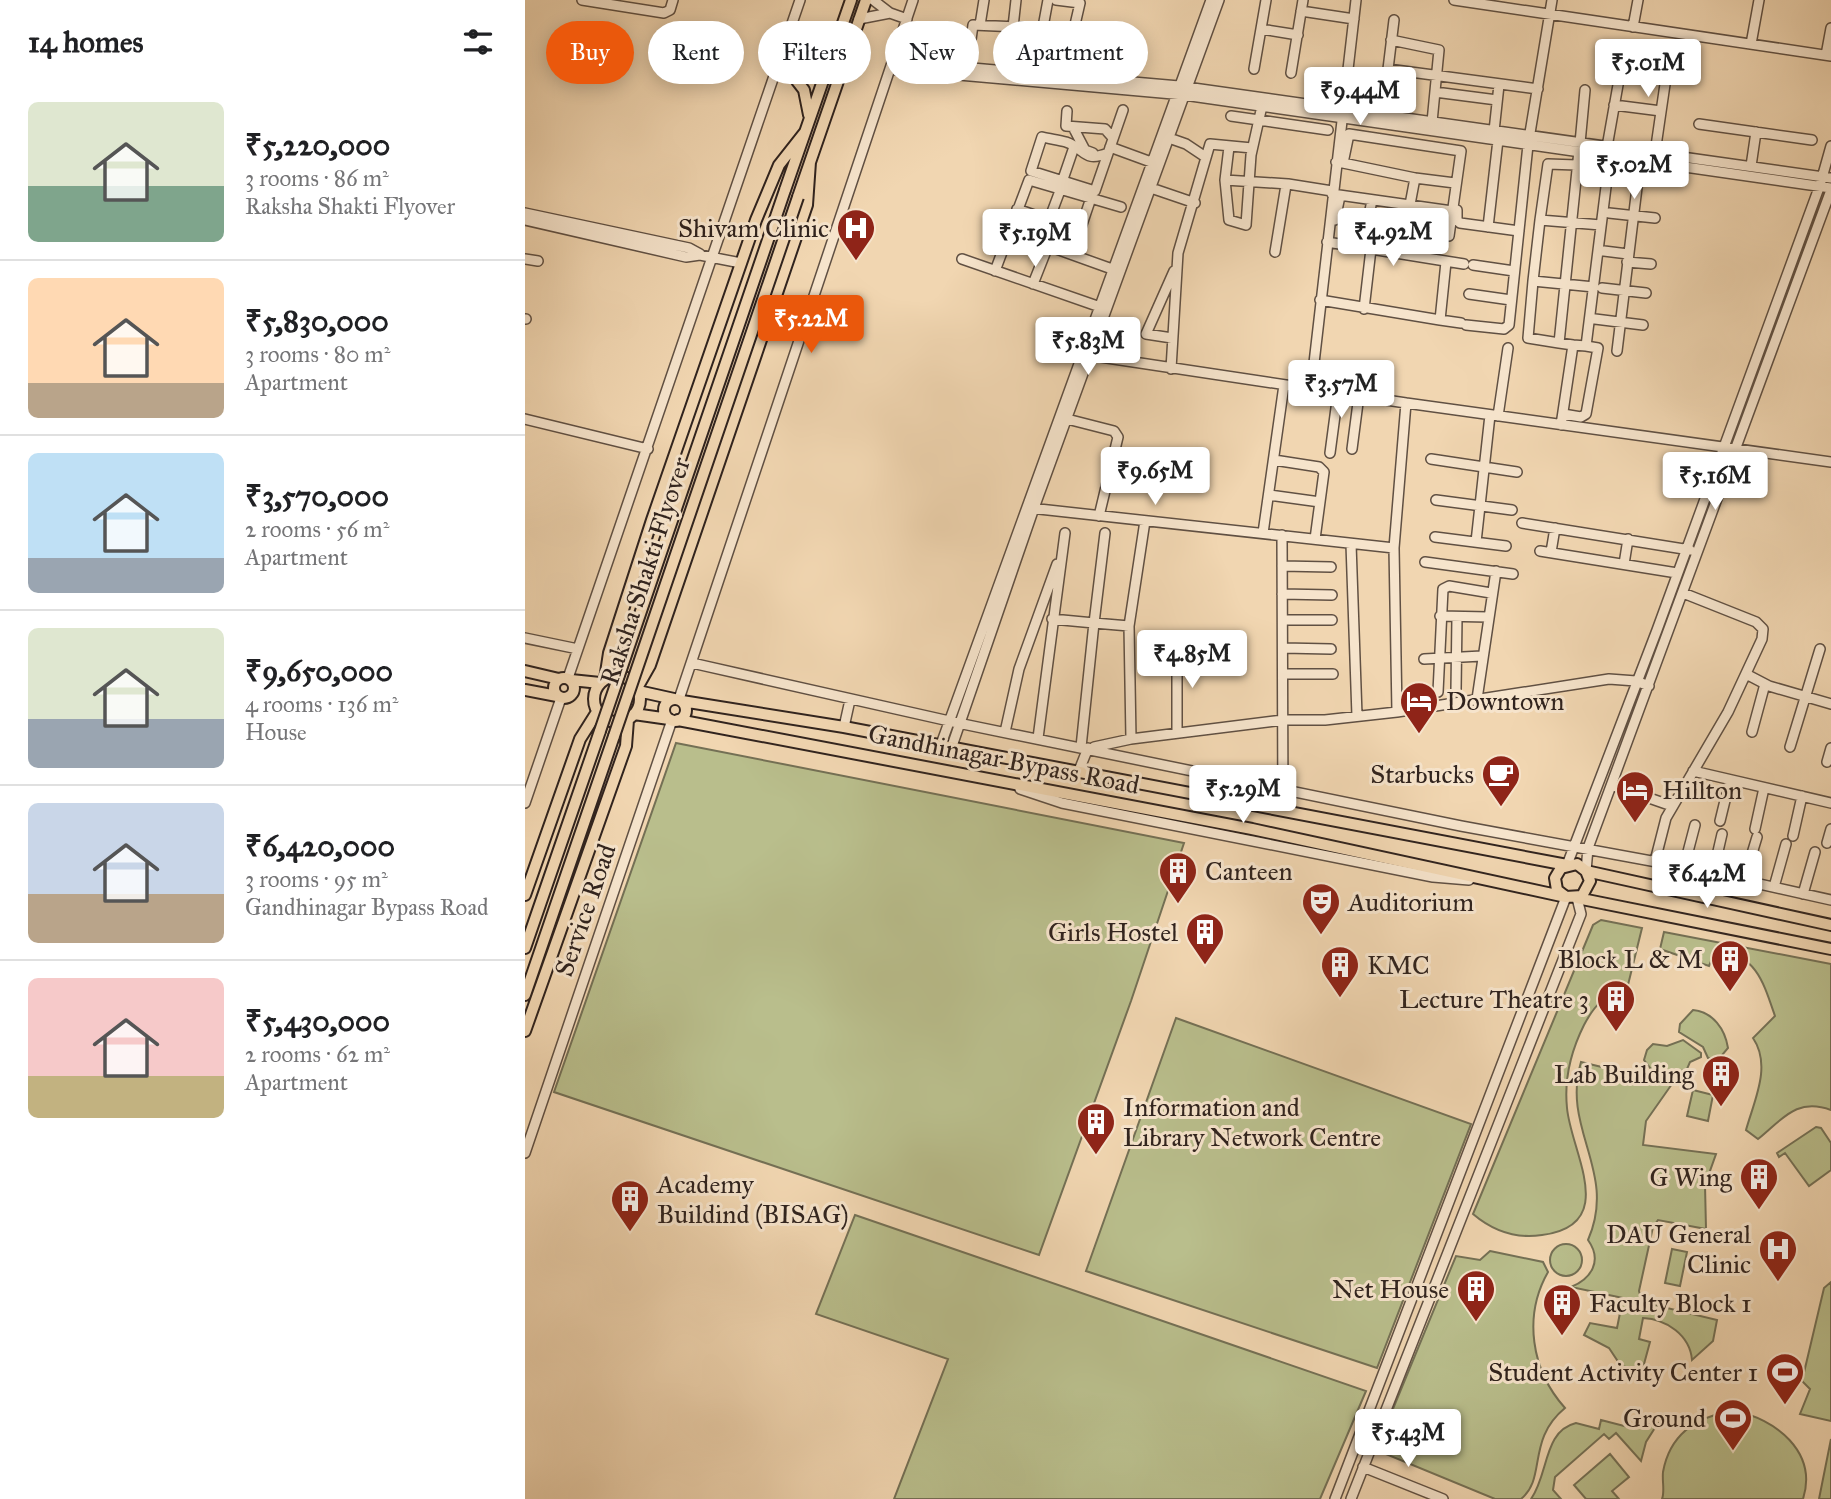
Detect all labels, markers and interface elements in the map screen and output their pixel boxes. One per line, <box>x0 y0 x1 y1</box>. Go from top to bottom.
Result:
chip: Buy <box>546 21 634 84</box>
chip: Rent <box>648 21 744 84</box>
chip: Filters <box>758 21 871 84</box>
chip: New <box>885 21 979 84</box>
chip: Apartment <box>993 21 1148 84</box>
icon: filters <box>459 23 497 61</box>
text: 14 homes <box>28 24 143 60</box>
pin: ₹5.01M <box>1591 40 1705 99</box>
text: ₹5.01M <box>1611 48 1685 76</box>
pin: ₹9.44M <box>1303 68 1417 127</box>
text: ₹9.44M <box>1320 76 1400 104</box>
text: ₹5,220,000 <box>245 127 390 163</box>
icon: home <box>84 130 168 214</box>
pin: ₹5.02M <box>1577 142 1691 201</box>
text: ₹5.02M <box>1596 150 1672 178</box>
text: 3 rooms · 86 m² <box>245 164 389 192</box>
text: Raksha Shakti Flyover <box>245 192 455 220</box>
hospital icon: Shivam Clinic <box>835 207 877 262</box>
pin: ₹4.92M <box>1336 208 1450 268</box>
pin: ₹5.19M <box>978 210 1092 269</box>
place label: Shivam Clinic <box>678 212 829 244</box>
text: ₹4.92M <box>1354 217 1432 245</box>
text: ₹5.19M <box>998 218 1072 246</box>
pin: ₹5.22M <box>754 296 868 355</box>
text: ₹5,830,000 <box>245 303 389 339</box>
text: ₹5.22M <box>774 304 848 332</box>
icon: home <box>84 306 168 390</box>
pin: ₹5.83M <box>1031 318 1145 377</box>
text: ₹5.83M <box>1051 326 1125 354</box>
text: 3 rooms · 80 m² <box>245 340 390 368</box>
pin: ₹3.57M <box>1284 360 1398 420</box>
text: Apartment <box>245 368 348 396</box>
text: ₹3.57M <box>1304 369 1378 397</box>
pin: ₹9.65M <box>1098 448 1212 507</box>
pin: ₹5.16M <box>1658 452 1772 512</box>
street label: Raksha Shakti Flyover <box>593 453 697 689</box>
text: ₹9.65M <box>1117 456 1193 484</box>
text: ₹5.16M <box>1679 461 1751 489</box>
text: ₹3,570,000 <box>245 478 389 514</box>
icon: home <box>84 481 168 565</box>
text: 2 rooms · 56 m² <box>245 515 389 543</box>
text: Apartment <box>245 543 348 571</box>
pin: ₹4.85M <box>1135 630 1249 690</box>
text: ₹4.85M <box>1153 639 1231 667</box>
text: ₹9,650,000 <box>245 653 393 689</box>
icon: home <box>84 656 168 740</box>
hotel icon: Downtown <box>1398 680 1440 735</box>
place label: Downtown <box>1446 685 1564 717</box>
text: 4 rooms · 136 m² <box>245 690 398 718</box>
street label: Gandhinagar Bypass Road <box>866 717 1142 801</box>
text: House <box>245 718 307 746</box>
cafe icon: Starbucks <box>1480 753 1522 808</box>
place label: Starbucks <box>1370 758 1474 790</box>
pin: ₹5.29M <box>1186 766 1300 825</box>
hotel icon: Hillton <box>1614 769 1656 824</box>
text: ₹5.29M <box>1205 774 1281 802</box>
place label: Hillton <box>1662 774 1742 806</box>
text: ₹6,420,000 <box>245 828 395 864</box>
icon: home <box>84 831 168 915</box>
street label: Service Road <box>547 839 623 981</box>
building icon: Canteen <box>1157 850 1199 905</box>
pin: ₹6.42M <box>1650 850 1764 910</box>
place label: Canteen <box>1205 855 1293 887</box>
text: ₹6.42M <box>1668 859 1746 887</box>
text: 3 rooms · 95 m² <box>245 865 388 893</box>
theatre icon: Auditorium <box>1300 881 1342 936</box>
place label: Auditorium <box>1347 886 1474 918</box>
text: Gandhinagar Bypass Road <box>245 893 489 921</box>
building icon: Girls Hostel <box>1184 911 1226 966</box>
place label: Girls Hostel <box>1048 916 1178 948</box>
building icon: Block L & M <box>1709 938 1751 993</box>
place label: Block L & M <box>1558 943 1703 975</box>
building icon: KMC <box>1319 944 1361 999</box>
place label: KMC <box>1367 949 1430 981</box>
building icon: Lecture Theatre 3 <box>1595 978 1637 1033</box>
place label: Lecture Theatre 3 <box>1399 983 1589 1015</box>
text: ₹5,430,000 <box>245 1003 390 1039</box>
icon: home <box>84 1006 168 1090</box>
text: 2 rooms · 62 m² <box>245 1040 390 1068</box>
building icon: Lab Building <box>1700 1053 1742 1108</box>
place label: Lab Building <box>1554 1058 1695 1090</box>
text: Apartment <box>245 1068 348 1096</box>
place label: Information and Library Network Centre <box>1123 1091 1381 1153</box>
building icon: Information and Library Network Centre <box>1075 1101 1117 1156</box>
building icon: G Wing <box>1738 1156 1780 1211</box>
place label: G Wing <box>1649 1161 1733 1193</box>
place label: Academy Buildind (BISAG) <box>656 1168 849 1230</box>
building icon: Academy Buildind (BISAG) <box>609 1178 651 1233</box>
place label: DAU General Clinic <box>1606 1218 1751 1280</box>
hospital icon: DAU General Clinic <box>1757 1228 1799 1283</box>
building icon: Net House <box>1455 1268 1497 1323</box>
place label: Net House <box>1332 1273 1449 1305</box>
building icon: Faculty Block 1 <box>1541 1282 1583 1337</box>
place label: Faculty Block 1 <box>1589 1287 1751 1319</box>
sports icon: Student Activity Center 1 <box>1764 1351 1806 1406</box>
place label: Student Activity Center 1 <box>1488 1356 1758 1388</box>
sports icon: Ground <box>1712 1397 1754 1452</box>
place label: Ground <box>1623 1402 1706 1434</box>
pin: ₹5.43M <box>1351 1410 1465 1469</box>
text: ₹5.43M <box>1371 1418 1445 1446</box>

